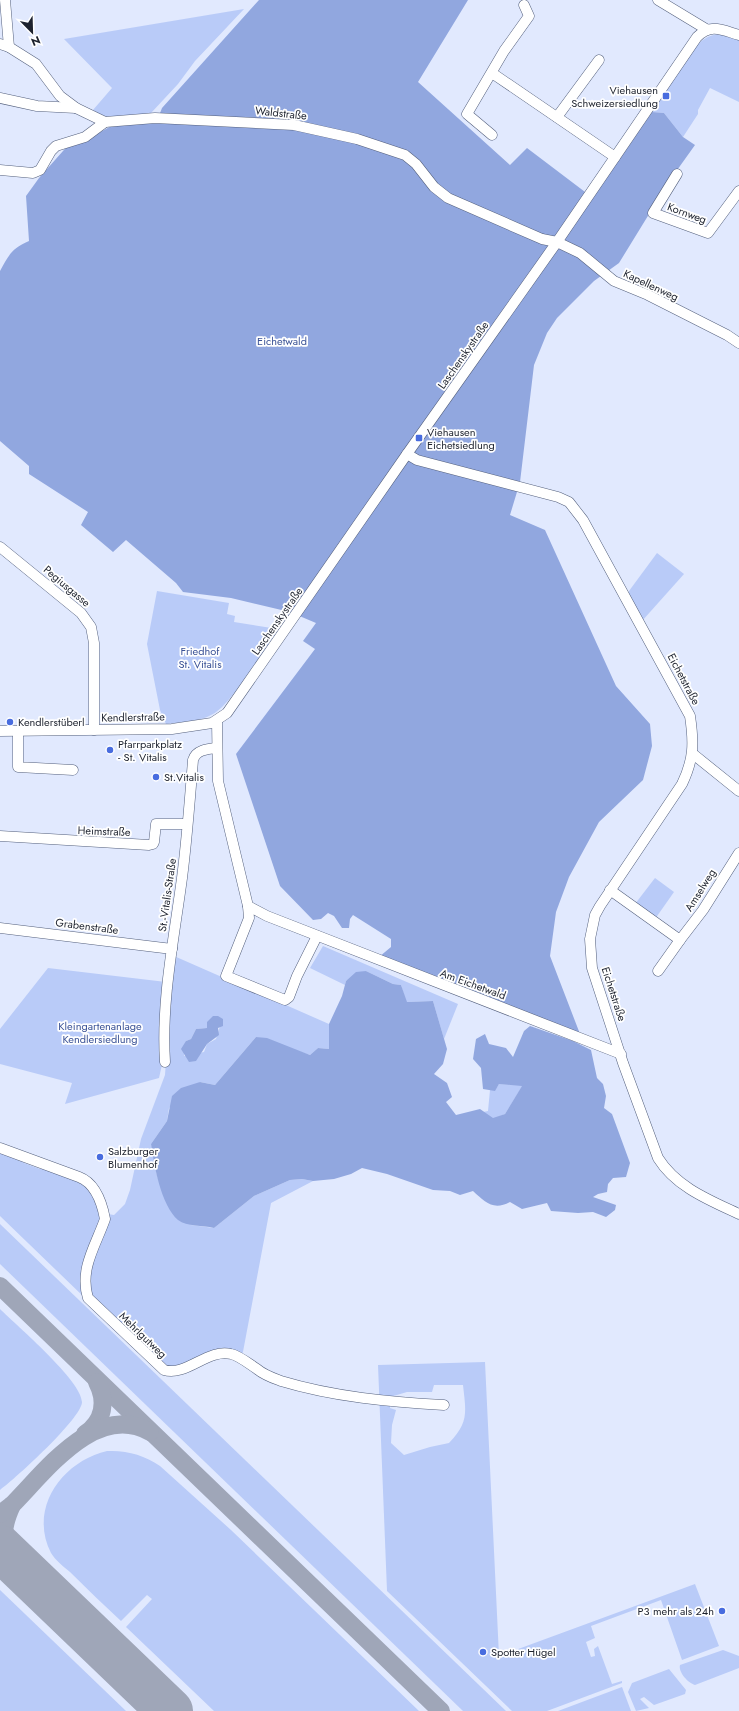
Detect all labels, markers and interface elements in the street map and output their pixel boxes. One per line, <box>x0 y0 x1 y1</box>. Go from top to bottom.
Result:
north arrow <box>12 12 52 52</box>
text: N <box>29 32 43 50</box>
place label: Viehausen Schweizersiedlung <box>571 82 658 111</box>
marker: Viehausen Schweizersiedlung <box>661 91 671 101</box>
street label: Waldstraße <box>254 102 308 124</box>
street label: Kornweg <box>665 199 709 227</box>
street label: Kapellenweg <box>621 265 681 305</box>
street label: Laschenskystraße <box>434 318 493 392</box>
park label: Eichetwald <box>257 333 307 349</box>
place label: Viehausen Eichetsiedlung <box>427 424 495 453</box>
marker: Viehausen Eichetsiedlung <box>414 433 424 443</box>
street label: Pegiusgasse <box>40 562 94 611</box>
street label: Laschenskystraße <box>248 584 307 658</box>
park label: Friedhof St. Vitalis <box>178 643 222 672</box>
street label: Eichetstraße <box>664 650 704 708</box>
street label: Kendlerstraße <box>101 708 165 726</box>
place label: Kendlerstüberl <box>18 714 85 730</box>
marker: Kendlerstüberl <box>5 717 15 727</box>
place label: Pfarrparkplatz - St. Vitalis <box>118 736 182 765</box>
marker: Pfarrparkplatz - St. Vitalis <box>105 745 115 755</box>
place label: St.Vitalis <box>164 769 204 785</box>
marker: St.Vitalis <box>151 772 161 782</box>
street label: Heimstraße <box>77 822 131 840</box>
street label: St.-Vitalis-Straße <box>154 857 180 933</box>
street label: Amselweg <box>681 866 719 914</box>
street label: Grabenstraße <box>55 914 120 938</box>
street label: Am Eichetwald <box>438 965 508 1003</box>
street label: Eichetstraße <box>598 965 630 1024</box>
park label: Kleingartenanlage Kendlersiedlung <box>58 1018 142 1047</box>
place label: Salzburger Blumenhof <box>108 1143 158 1172</box>
marker: Salzburger Blumenhof <box>95 1152 105 1162</box>
street label: Mehrlgutweg <box>116 1308 170 1362</box>
place label: P3 mehr als 24h <box>638 1603 714 1619</box>
marker: P3 mehr als 24h <box>717 1606 727 1616</box>
place label: Spotter Hügel <box>491 1644 555 1660</box>
marker: Spotter Hügel <box>478 1647 488 1657</box>

